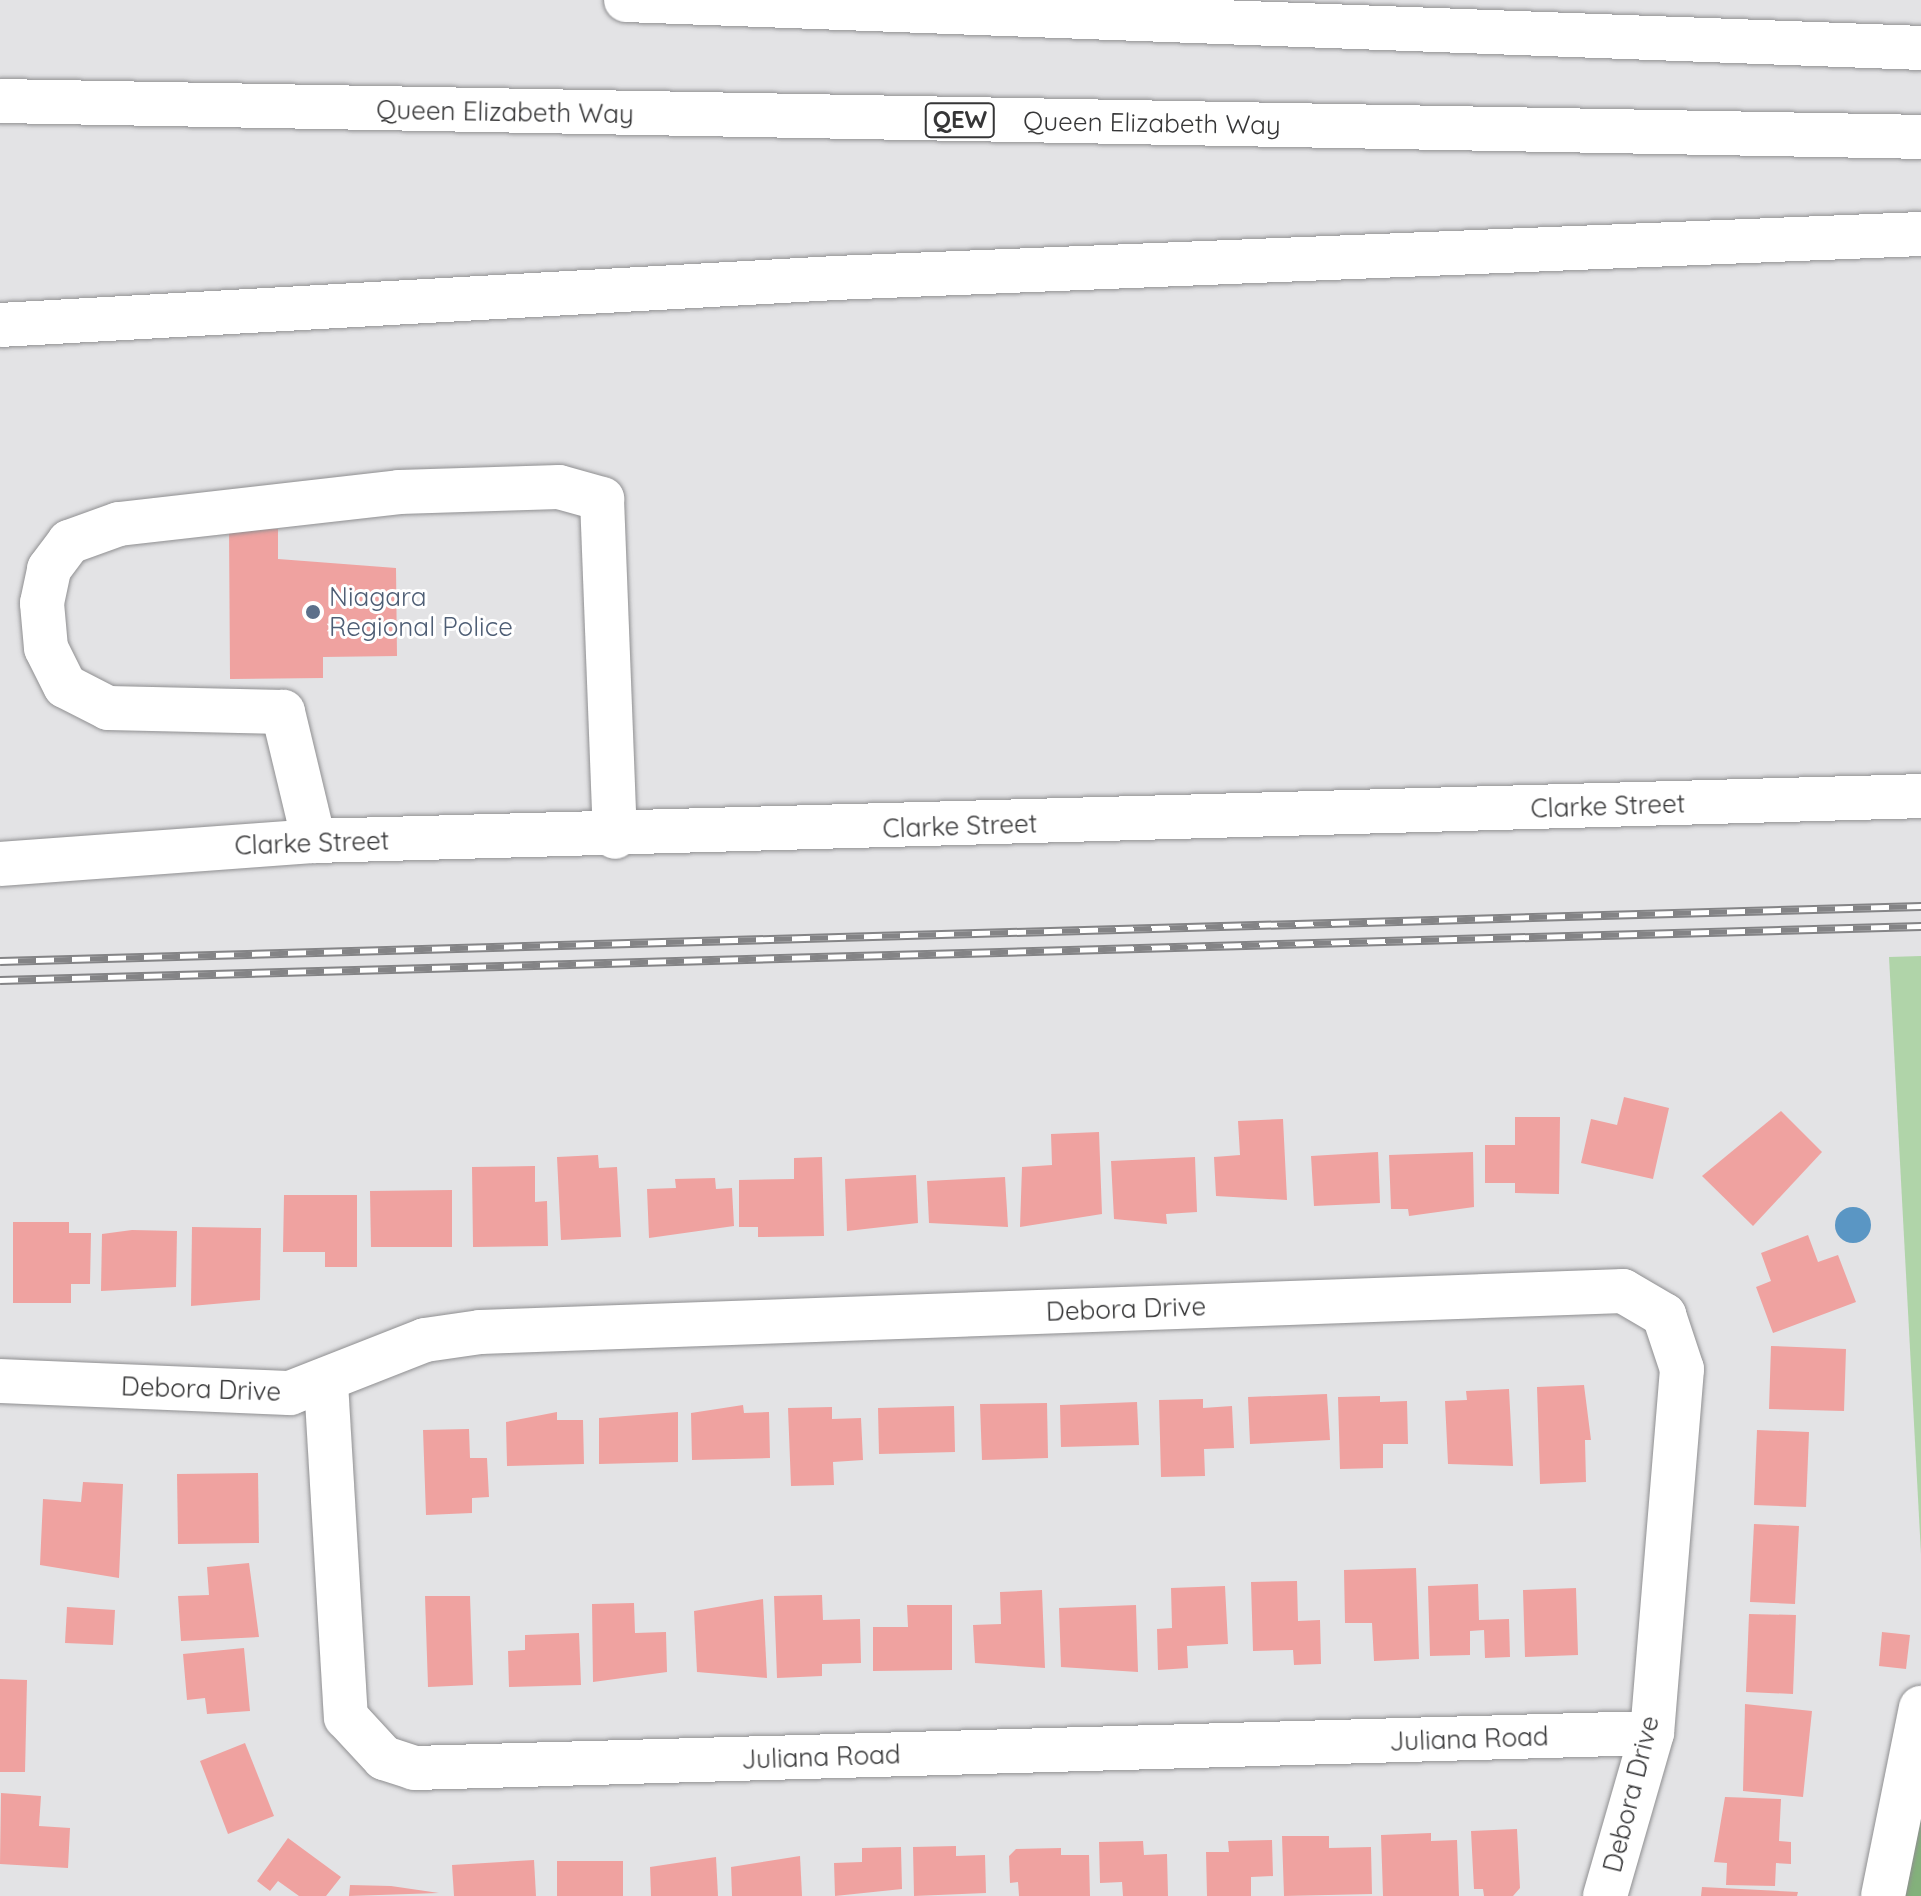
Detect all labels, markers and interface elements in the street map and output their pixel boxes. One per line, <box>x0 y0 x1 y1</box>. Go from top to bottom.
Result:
street label: Queen Elizabeth Way <box>376 94 634 130</box>
road number: QEW <box>924 100 996 140</box>
street label: Queen Elizabeth Way <box>1023 105 1281 141</box>
place label: Niagara Regional Police <box>329 581 513 642</box>
marker: Niagara Regional Police <box>304 603 322 621</box>
street label: Clarke Street <box>1530 788 1686 824</box>
street label: Clarke Street <box>882 808 1038 844</box>
street label: Clarke Street <box>234 825 390 861</box>
street label: Debora Drive <box>1045 1291 1207 1327</box>
street label: Debora Drive <box>120 1371 282 1407</box>
street label: Debora Drive <box>1596 1713 1666 1875</box>
street label: Juliana Road <box>1389 1721 1549 1757</box>
street label: Juliana Road <box>741 1739 901 1775</box>

